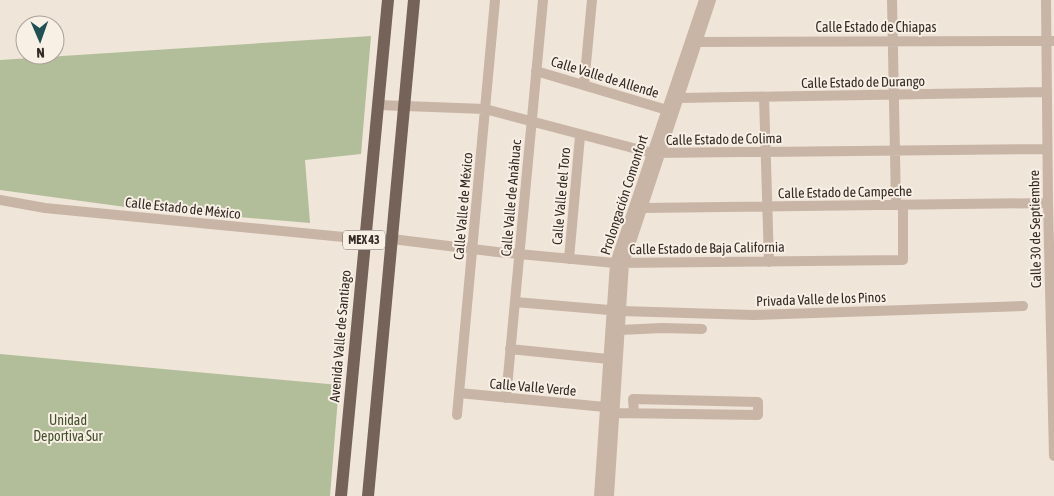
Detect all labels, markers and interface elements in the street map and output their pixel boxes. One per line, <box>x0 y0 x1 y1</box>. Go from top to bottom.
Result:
north arrow <box>15 15 65 65</box>
street label: Calle Estado de Chiapas <box>816 19 936 35</box>
text: N <box>36 45 45 61</box>
street label: Calle Valle de Allende <box>549 53 661 101</box>
street label: Calle Estado de Durango <box>801 73 925 91</box>
street label: Calle Estado de Colima <box>666 130 782 148</box>
street label: Prolongación Comonfort <box>597 133 651 257</box>
street label: Calle Valle de Anáhuac <box>498 138 524 257</box>
street label: Calle Valle del Toro <box>549 146 573 246</box>
street label: Calle Valle de México <box>450 152 476 260</box>
street label: Calle 30 de Septiembre <box>1026 170 1044 288</box>
street label: Calle Estado de Campeche <box>778 183 912 201</box>
street label: Calle Estado de México <box>124 194 242 222</box>
road number: MEX 43 <box>343 230 385 250</box>
street label: Calle Estado de Baja California <box>629 239 785 257</box>
street label: Avenida Valle de Santiago <box>326 269 354 403</box>
street label: Privada Valle de los Pinos <box>756 289 886 309</box>
street label: Calle Valle Verde <box>489 375 577 399</box>
park label: Unidad Deportiva Sur <box>33 412 104 444</box>

